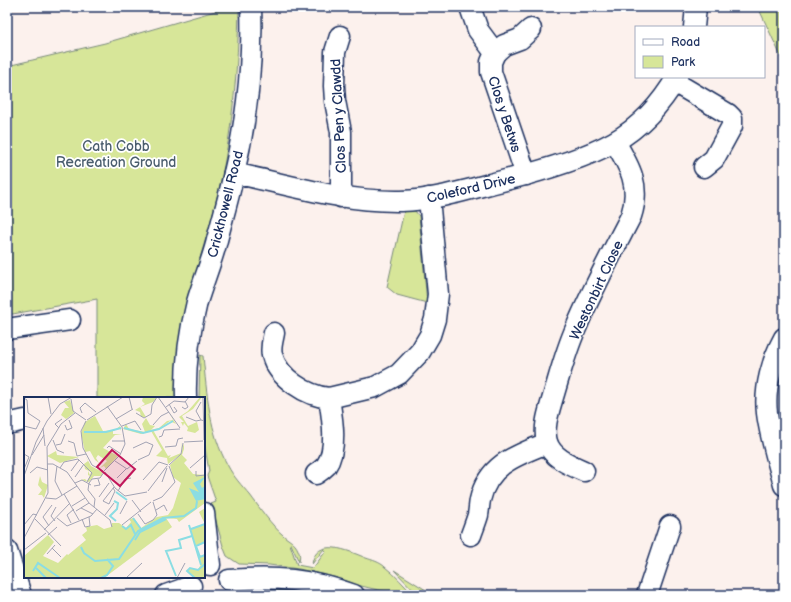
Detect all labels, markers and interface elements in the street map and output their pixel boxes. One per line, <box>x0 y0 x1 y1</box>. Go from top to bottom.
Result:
legend <box>635 26 765 78</box>
text: Road <box>671 35 700 50</box>
text: Park <box>671 55 695 70</box>
street label: Clos Pen y Clawdd <box>327 58 350 174</box>
street label: Clos y Betws <box>484 74 525 154</box>
park label: Cath Cobb Recreation Ground <box>56 138 176 171</box>
street label: Crickhowell Road <box>204 149 247 259</box>
street label: Coleford Drive <box>425 170 517 207</box>
street label: Westonbirt Close <box>566 238 627 343</box>
inset map <box>24 397 205 578</box>

